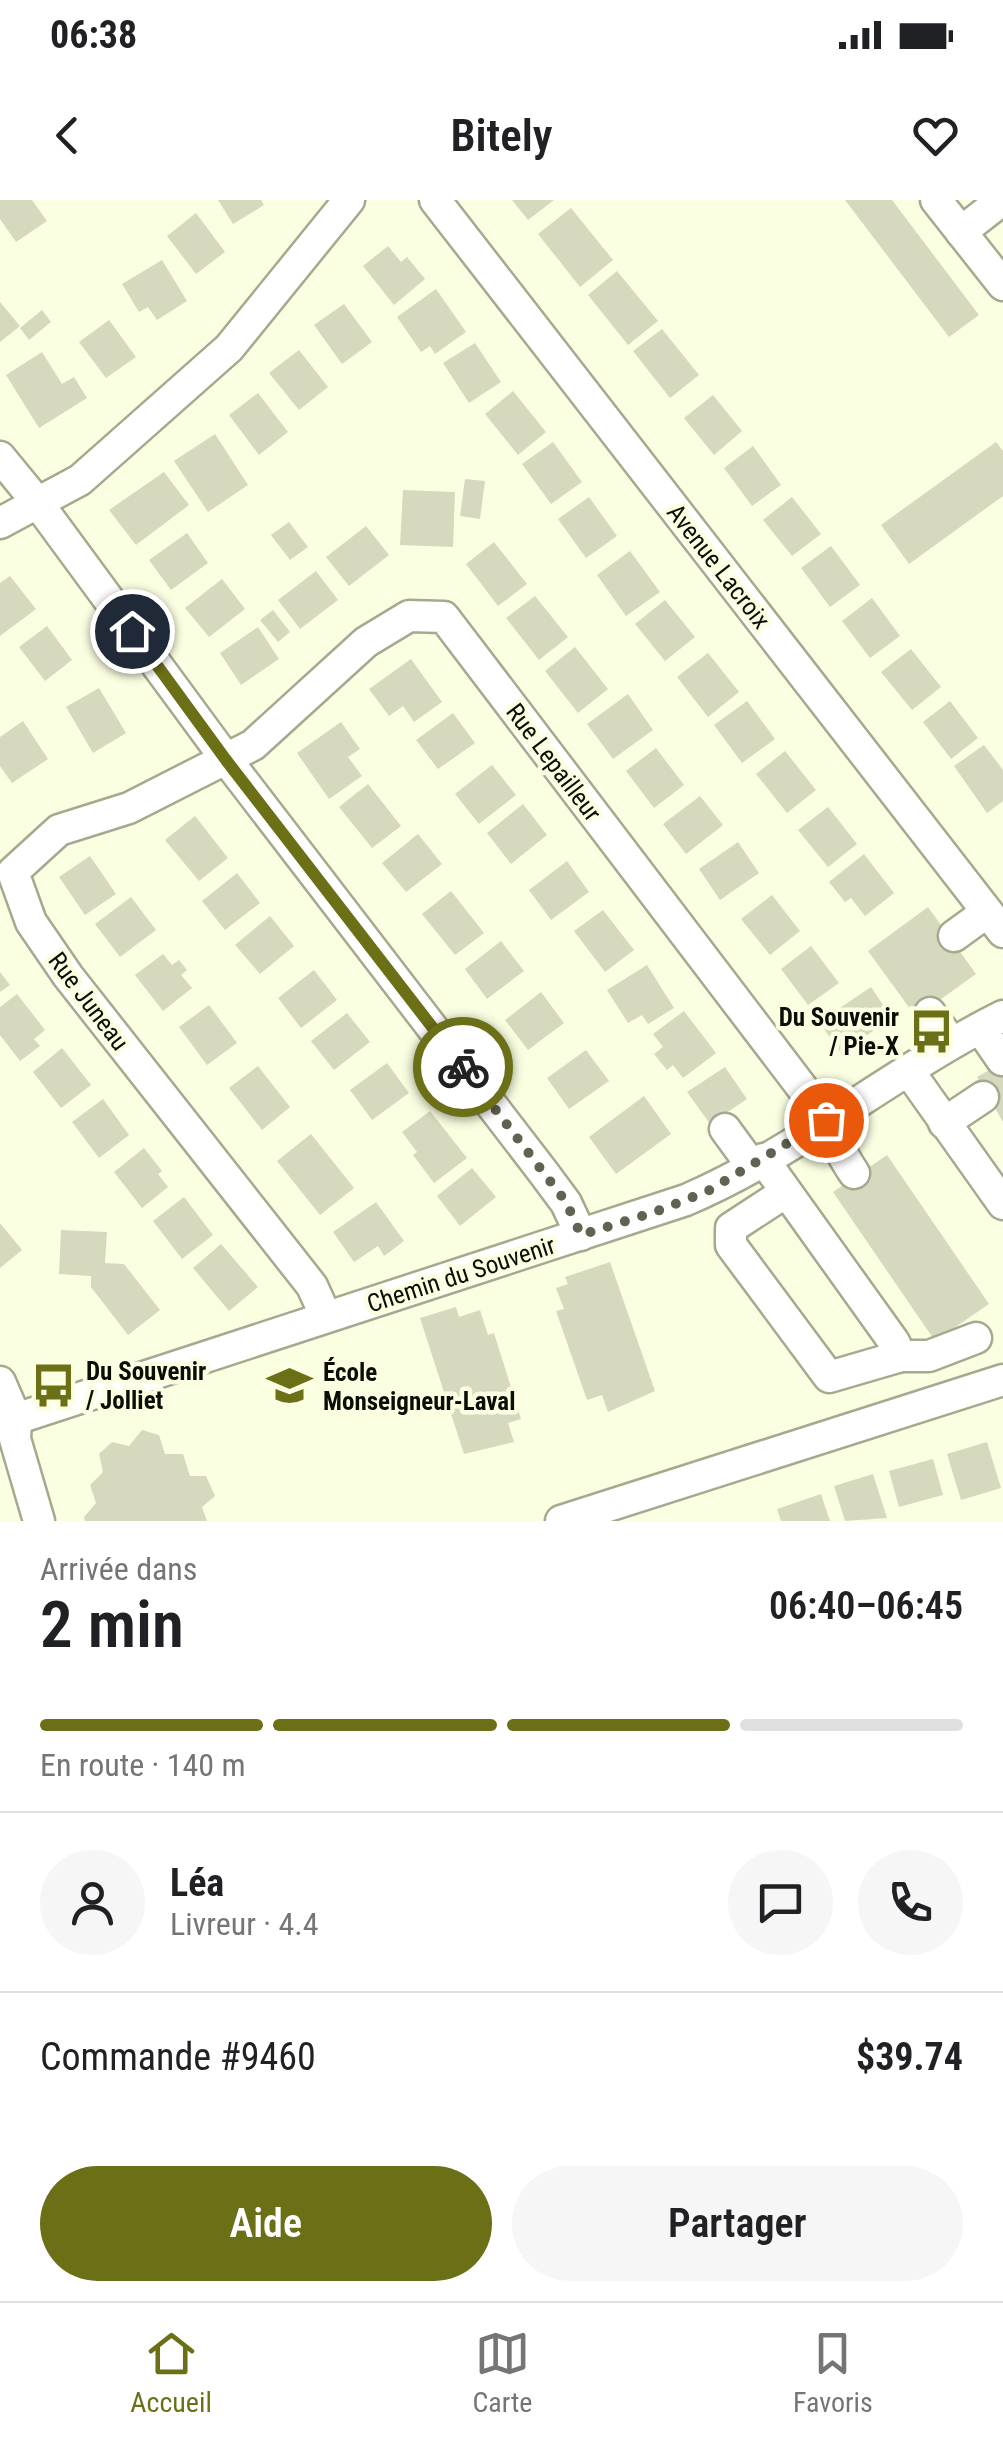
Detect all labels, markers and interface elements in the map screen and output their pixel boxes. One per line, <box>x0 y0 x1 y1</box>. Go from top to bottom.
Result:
text: 06:38 <box>50 13 137 57</box>
icon: back <box>40 108 95 163</box>
icon: heart <box>908 108 963 163</box>
text: Bitely <box>450 109 553 162</box>
street label: Avenue Lacroix <box>661 498 776 634</box>
pin <box>90 589 175 674</box>
icon: home <box>105 604 160 659</box>
street label: Rue Lepailleur <box>500 698 607 827</box>
street label: Rue Juneau <box>42 947 135 1056</box>
place label: Du Souvenir / Pie-X <box>779 1003 899 1061</box>
bus stop icon: Du Souvenir / Pie-X <box>908 1007 956 1055</box>
courier <box>413 1017 513 1117</box>
icon: bike <box>436 1040 491 1095</box>
pin <box>784 1078 869 1163</box>
icon: bag <box>799 1093 854 1148</box>
street label: Chemin du Souvenir <box>364 1230 559 1319</box>
place label: Du Souvenir / Jolliet <box>85 1357 206 1415</box>
place label: École Monseigneur-Laval <box>323 1357 515 1416</box>
bus stop icon: Du Souvenir / Jolliet <box>29 1361 77 1409</box>
school or university icon: École Monseigneur-Laval <box>266 1362 314 1410</box>
text: Arrivée dans <box>40 1550 197 1588</box>
text: 06:40–06:45 <box>769 1584 963 1628</box>
text: 2 min <box>40 1587 184 1663</box>
text: En route · 140 m <box>40 1746 246 1784</box>
button: person <box>40 1850 145 1955</box>
button: chat <box>728 1850 833 1955</box>
button: phone <box>858 1850 963 1955</box>
text: Léa <box>170 1861 224 1905</box>
text: Livreur · 4.4 <box>170 1905 318 1943</box>
text: Commande #9460 <box>40 2035 316 2079</box>
text: $39.74 <box>856 2035 963 2079</box>
button: Aide <box>40 2166 492 2281</box>
button: Partager <box>512 2166 963 2281</box>
tab: Accueil <box>130 2326 212 2419</box>
tab: Carte <box>472 2326 532 2419</box>
tab: Favoris <box>793 2326 873 2419</box>

